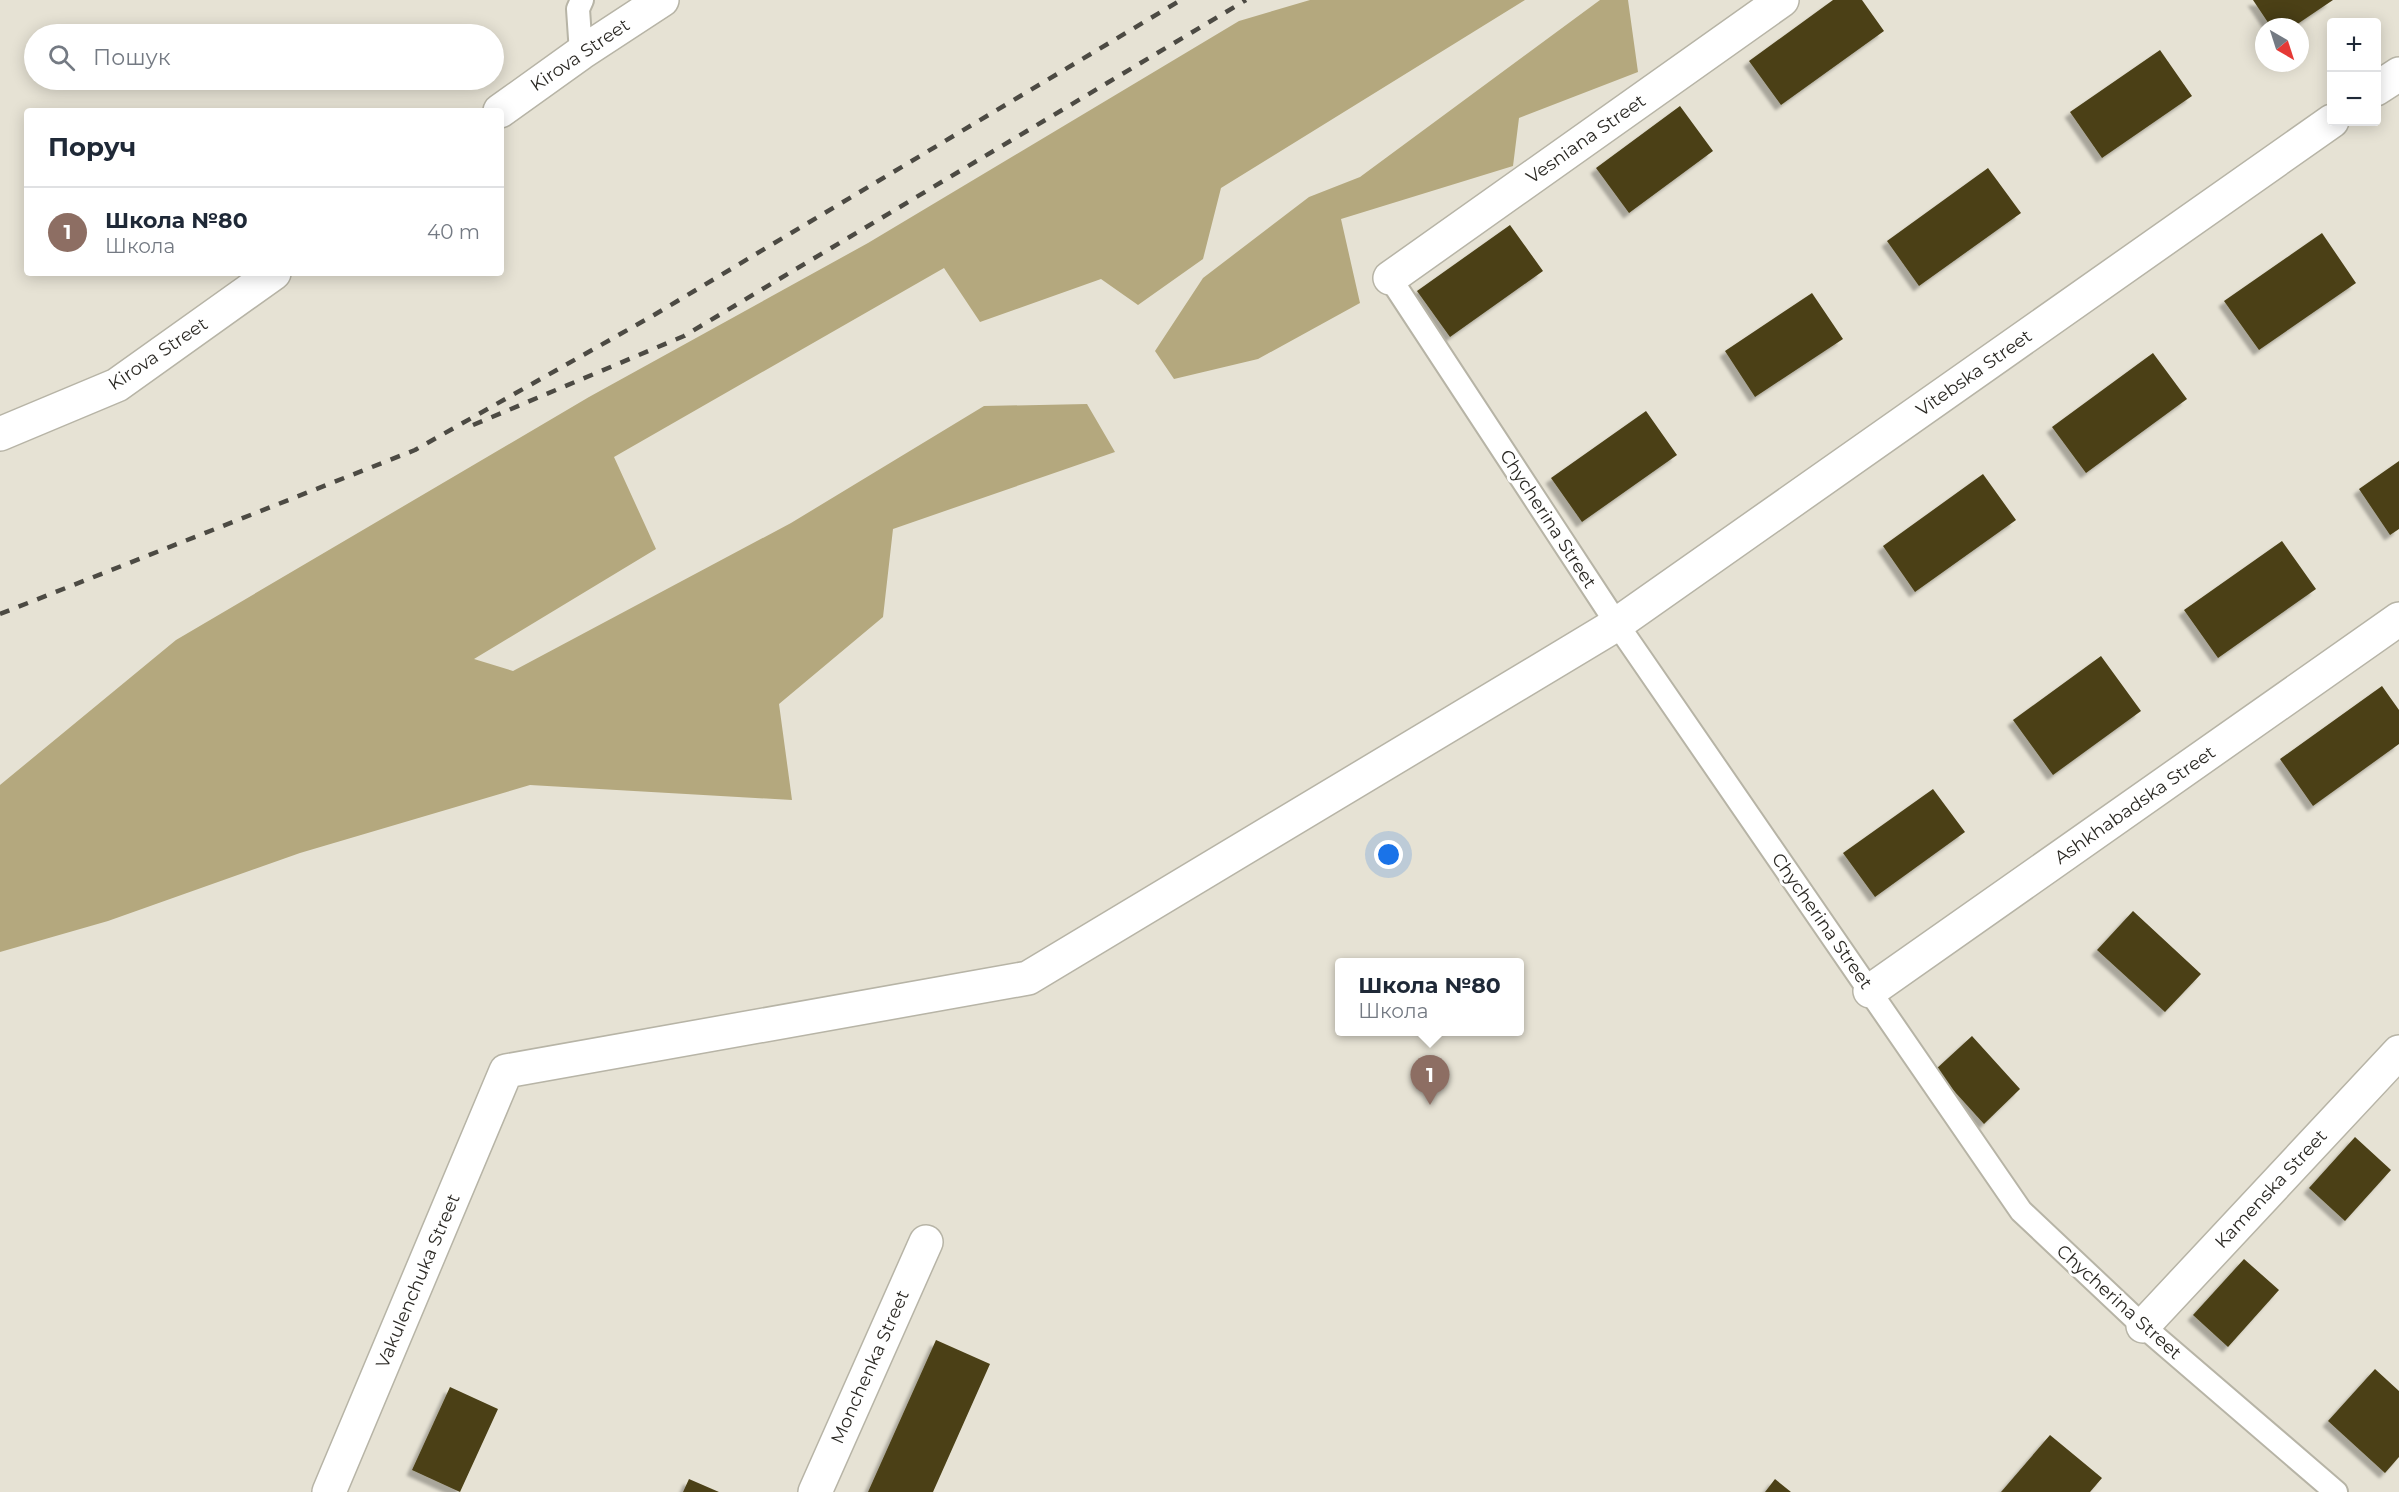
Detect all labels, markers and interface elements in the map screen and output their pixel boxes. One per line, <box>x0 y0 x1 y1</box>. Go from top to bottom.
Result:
street label: Kirova Street <box>526 14 634 96</box>
north arrow <box>2255 18 2309 72</box>
map controls <box>2327 18 2381 126</box>
button: + <box>2327 18 2381 72</box>
search box <box>24 24 504 90</box>
icon: search <box>45 41 78 74</box>
text: Пошук <box>93 44 171 71</box>
button: − <box>2327 72 2381 126</box>
street label: Vesniana Street <box>1522 90 1650 188</box>
text: Поруч <box>48 131 136 163</box>
text: Школа №80 <box>105 207 248 234</box>
text: 1 <box>64 220 71 244</box>
text: 40 m <box>427 220 480 244</box>
text: Школа <box>105 234 175 258</box>
street label: Kirova Street <box>104 313 212 395</box>
street label: Vitebska Street <box>1912 325 2036 421</box>
street label: Chycherina Street <box>1495 446 1601 592</box>
street label: Ashkhabadska Street <box>2050 741 2220 869</box>
your location <box>1374 840 1403 869</box>
street label: Chycherina Street <box>1767 849 1877 993</box>
popup <box>1335 958 1524 1036</box>
text: Школа №80 <box>1358 972 1501 999</box>
text: Школа <box>1358 999 1428 1023</box>
pin: 1 <box>1410 1056 1450 1105</box>
street label: Kamenska Street <box>2210 1125 2332 1253</box>
street label: Vakulenchuka Street <box>371 1190 465 1372</box>
street label: Chycherina Street <box>2052 1240 2186 1364</box>
street label: Monchenka Street <box>826 1287 914 1447</box>

